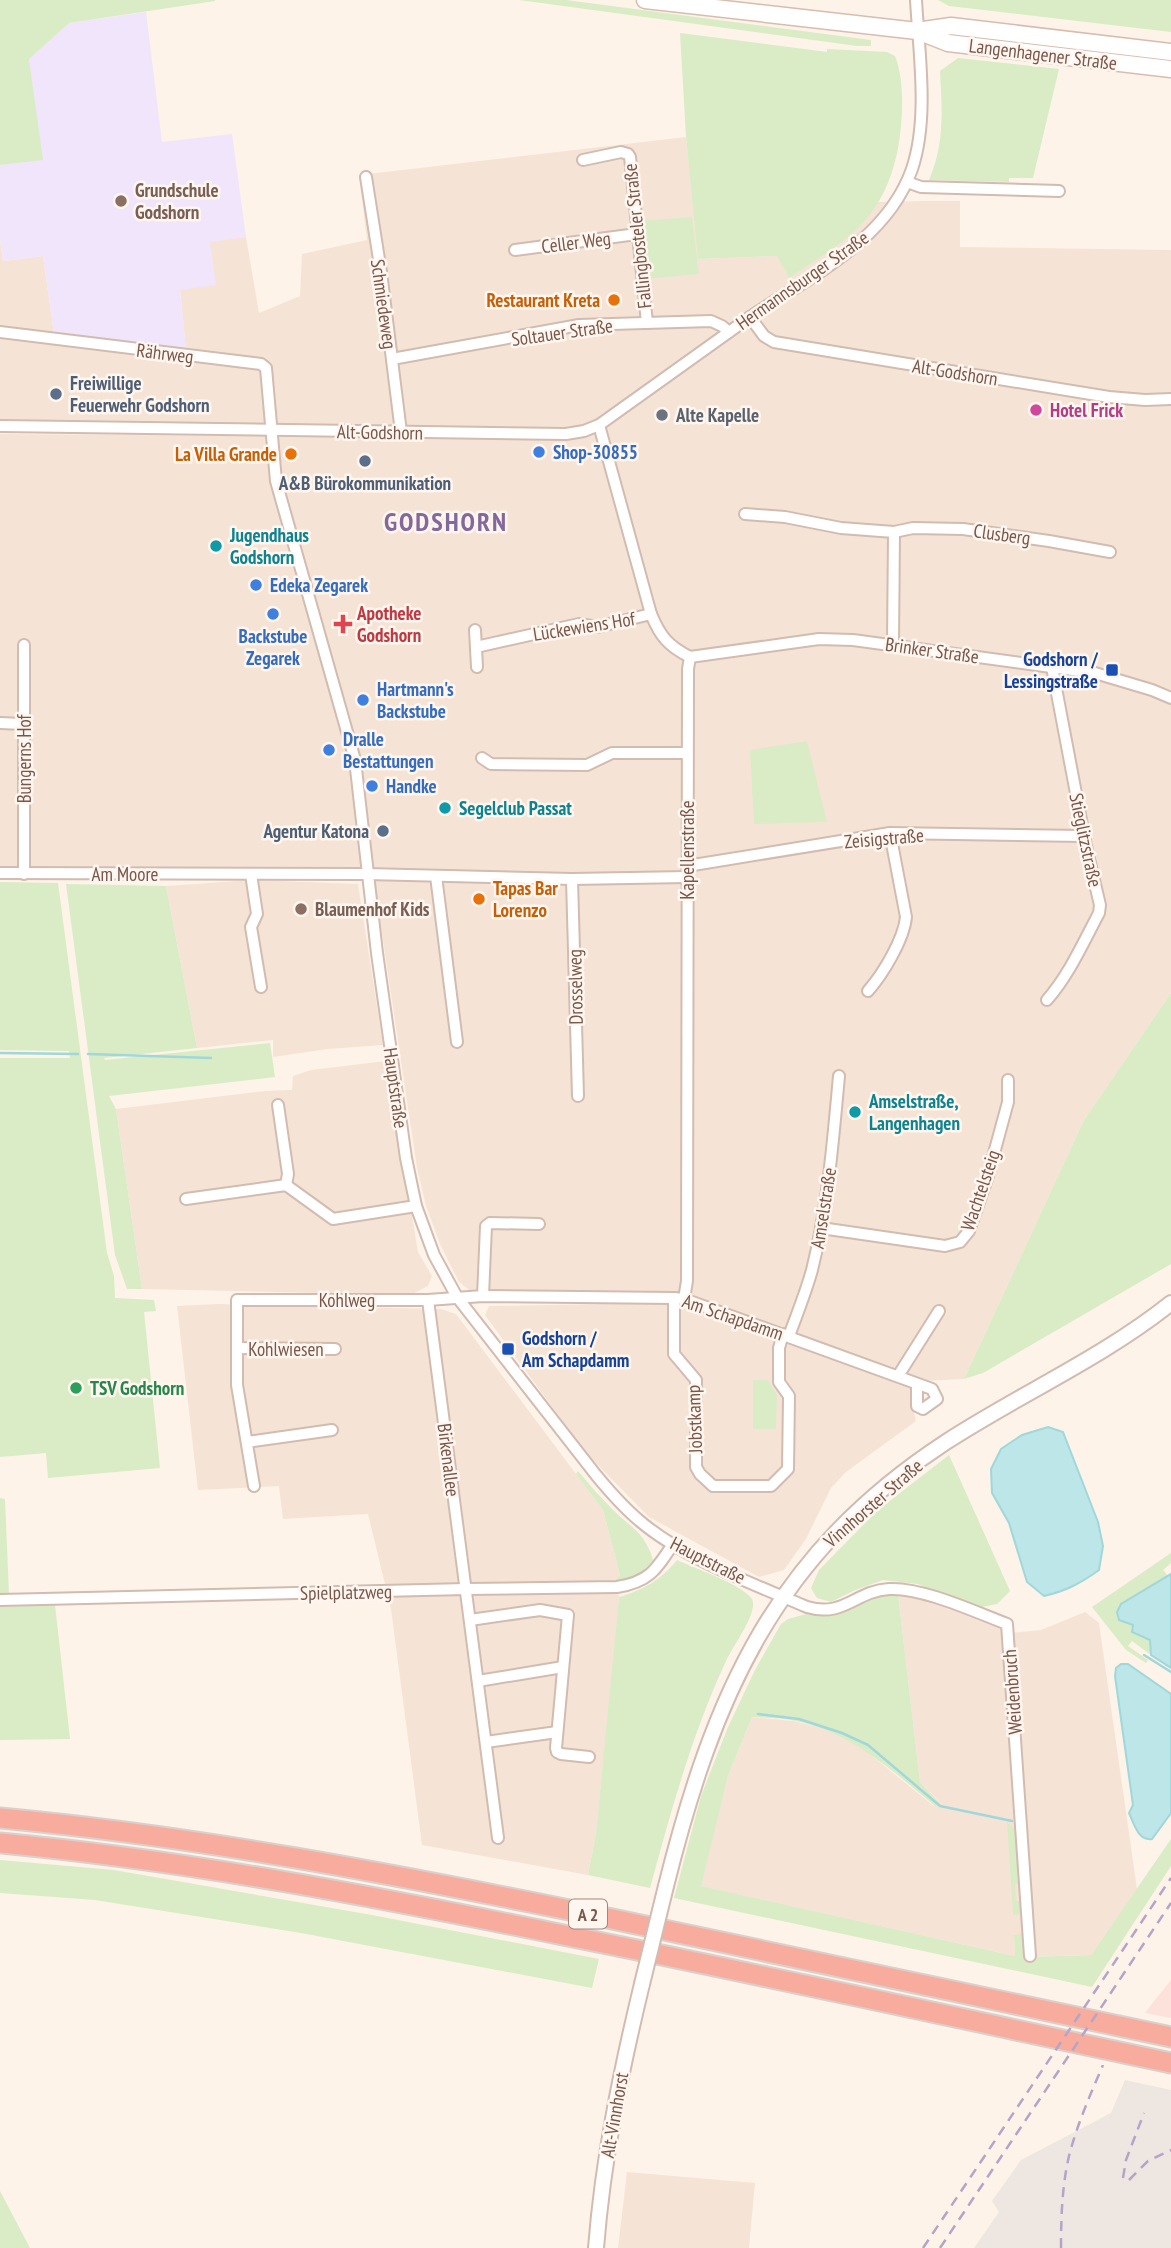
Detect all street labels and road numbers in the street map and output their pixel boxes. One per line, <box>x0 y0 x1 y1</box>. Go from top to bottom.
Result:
street label: Langenhagener Straße <box>968 33 1118 75</box>
street label: Fallingbosteler Straße <box>617 162 657 310</box>
street label: Hermannsburger Straße <box>731 225 873 335</box>
street label: Celler Weg <box>540 226 612 258</box>
street label: Schmiedeweg <box>366 258 402 350</box>
street label: Soltauer Straße <box>510 313 614 351</box>
street label: Rährweg <box>135 338 195 368</box>
street label: Alt-Godshorn <box>911 353 999 391</box>
street label: Alt-Godshorn <box>337 419 423 445</box>
street label: Clusberg <box>972 518 1032 550</box>
street label: Lückewiens Hof <box>531 606 638 646</box>
street label: Brinker Straße <box>884 632 980 668</box>
street label: Bungerns Hof <box>12 714 36 803</box>
street label: Stieglitzstraße <box>1064 791 1108 889</box>
street label: Kapellenstraße <box>675 800 699 900</box>
street label: Zeisigstraße <box>843 823 925 853</box>
street label: Am Moore <box>92 862 159 886</box>
street label: Drosselweg <box>562 949 588 1025</box>
street label: Hauptstraße <box>378 1046 414 1130</box>
street label: Wachtelsteig <box>955 1146 1005 1234</box>
street label: Amselstraße <box>805 1166 841 1250</box>
street label: Kohlweg <box>319 1288 375 1312</box>
street label: Am Schapdamm <box>679 1289 787 1345</box>
street label: Kohlwiesen <box>248 1337 324 1361</box>
street label: Jobstkamp <box>681 1384 707 1455</box>
street label: Birkenallee <box>433 1422 465 1498</box>
street label: Vinnhorster Straße <box>818 1453 927 1553</box>
street label: Hauptstraße <box>666 1531 750 1589</box>
street label: Spielplatzweg <box>300 1579 392 1605</box>
street label: Weidenbruch <box>997 1649 1027 1735</box>
road number: A 2 <box>569 1900 607 1928</box>
street label: Alt-Vinnhorst <box>595 2070 633 2160</box>

